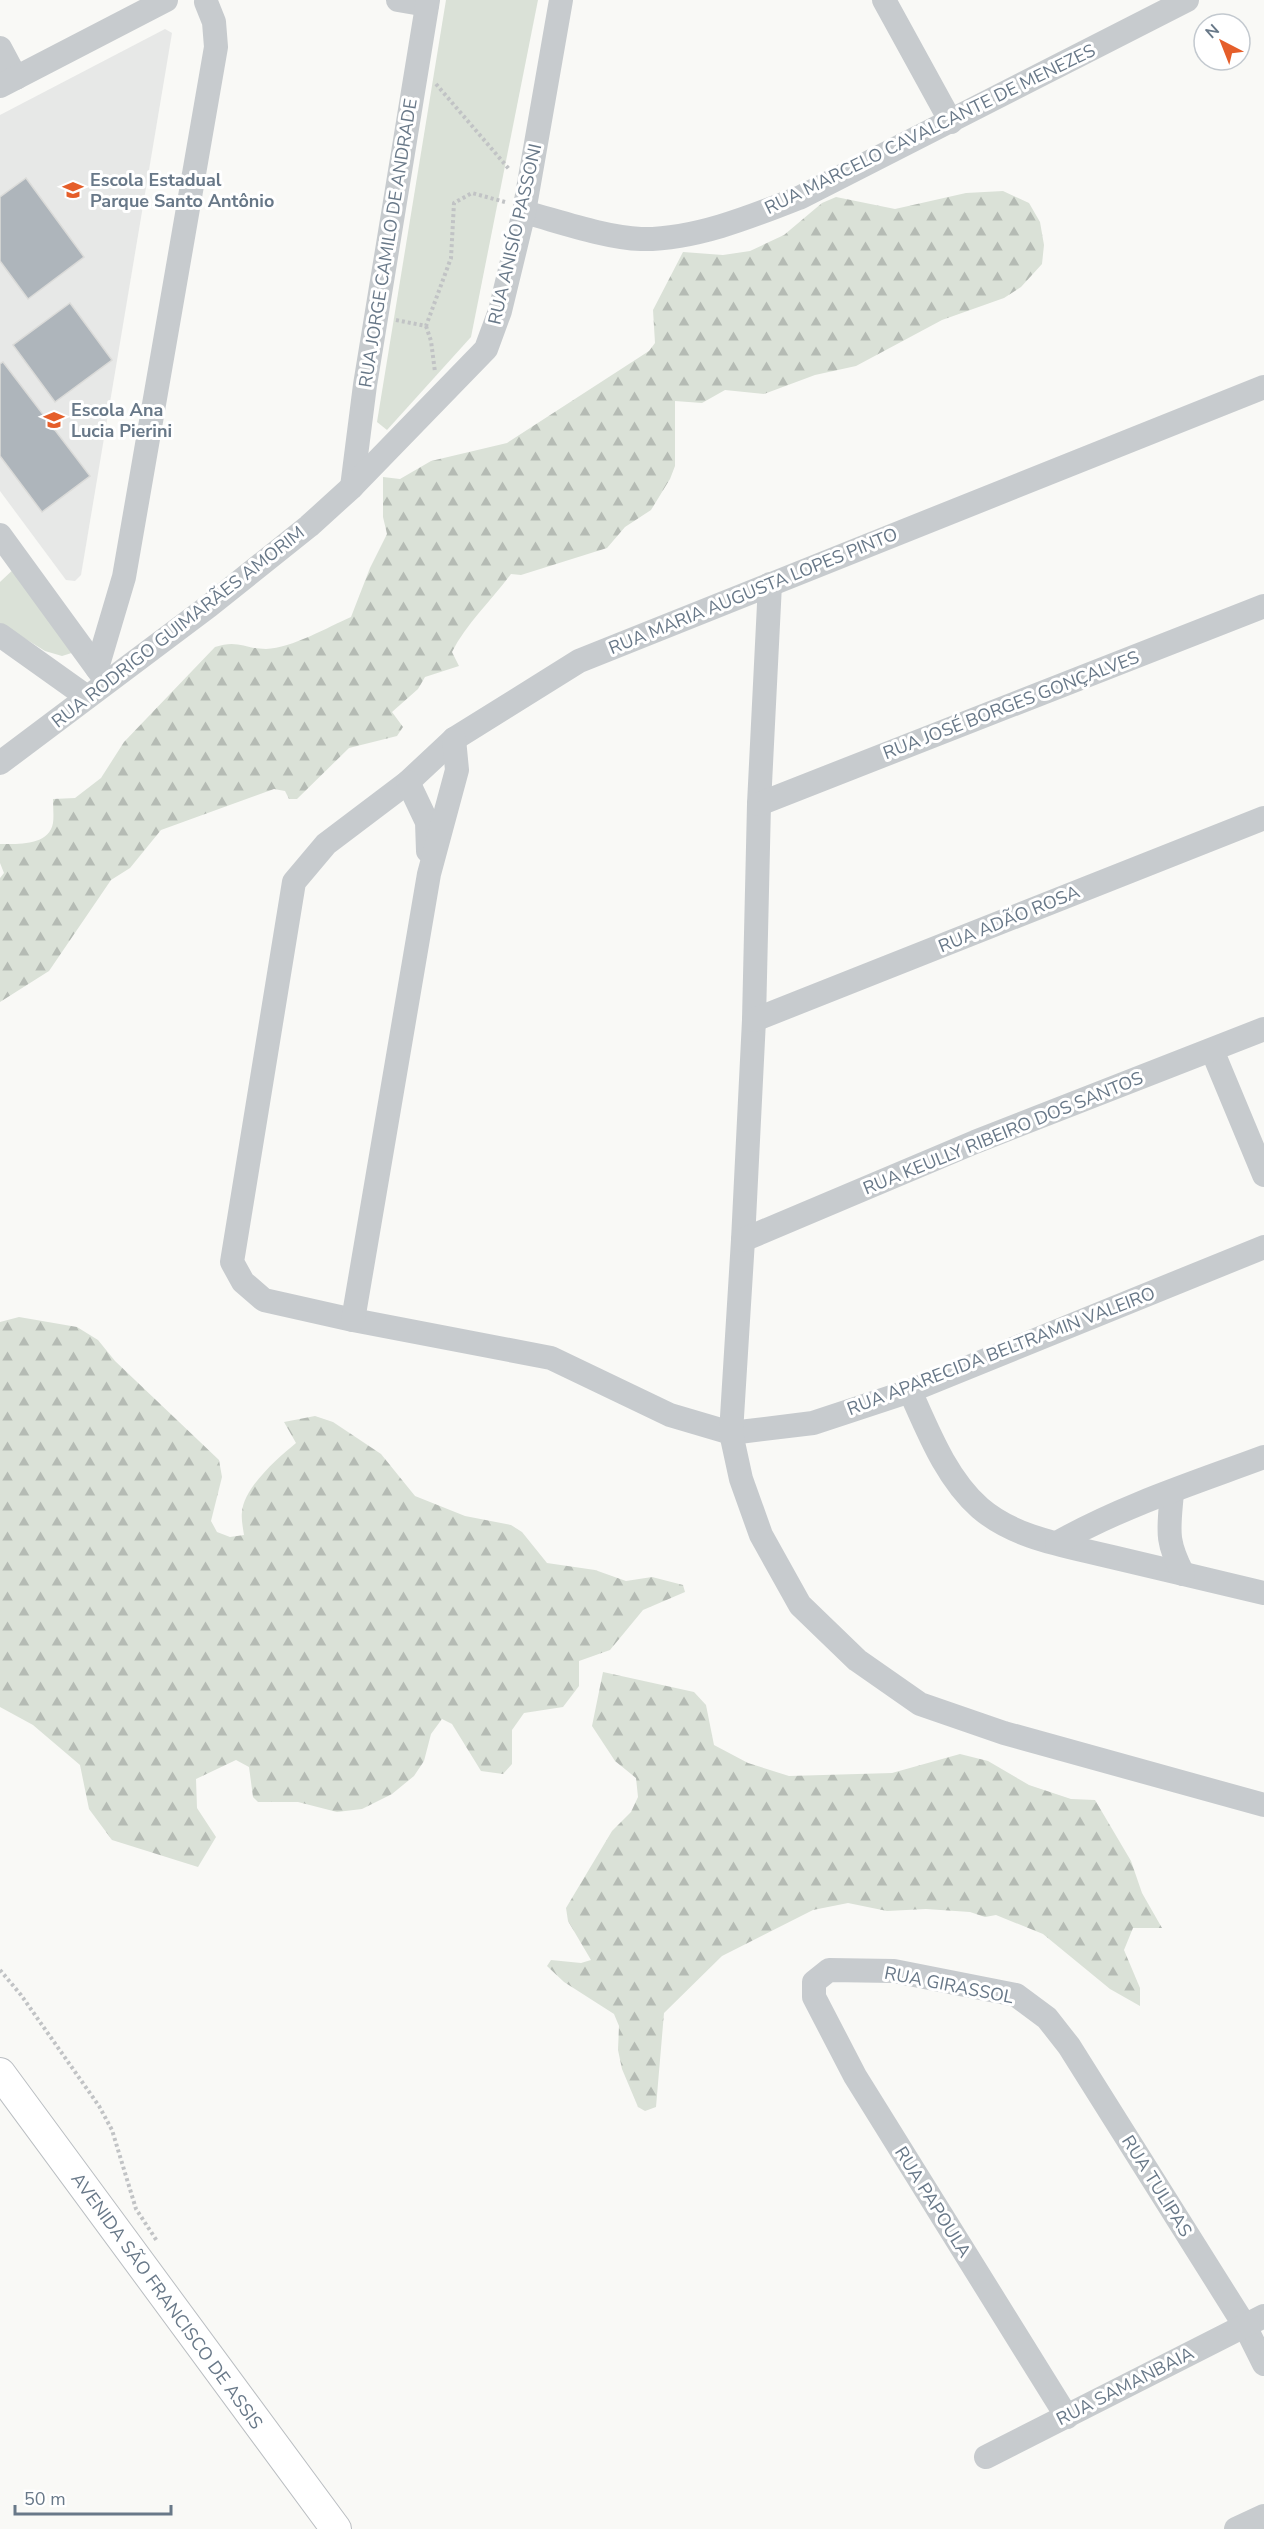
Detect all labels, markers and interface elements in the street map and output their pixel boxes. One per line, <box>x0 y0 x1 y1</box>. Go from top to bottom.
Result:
north arrow <box>1192 12 1252 72</box>
text: N <box>1201 19 1224 44</box>
street label: RUA MARCELO CAVALCANTE DE MENEZES <box>761 38 1099 220</box>
street label: RUA JORGE CAMILO DE ANDRADE <box>353 97 423 389</box>
street label: RUA ANISÍO PASSONI <box>483 141 547 327</box>
place label: Escola Estadual Parque Santo Antônio <box>90 168 274 213</box>
school or university icon: Escola Estadual Parque Santo Antônio <box>61 178 85 202</box>
place label: Escola Ana Lucia Pierini <box>71 398 172 443</box>
school or university icon: Escola Ana Lucia Pierini <box>42 408 66 432</box>
street label: RUA RODRIGO GUIMARÃES AMORIM <box>47 521 309 733</box>
street label: RUA MARIA AUGUSTA LOPES PINTO <box>605 522 901 660</box>
street label: RUA JOSÉ BORGES GONÇALVES <box>879 645 1143 765</box>
street label: RUA ADÃO ROSA <box>935 880 1083 958</box>
street label: RUA KEULLY RIBEIRO DOS SANTOS <box>859 1066 1147 1200</box>
street label: RUA APARECIDA BELTRAMIN VALEIRO <box>843 1281 1159 1421</box>
street label: RUA GIRASSOL <box>882 1961 1016 2009</box>
street label: RUA TULIPAS <box>1116 2131 1198 2241</box>
street label: RUA PAPOULA <box>889 2142 977 2262</box>
street label: AVENIDA SÃO FRANCISCO DE ASSIS <box>66 2168 268 2434</box>
street label: RUA SAMANBAIA <box>1052 2341 1198 2431</box>
scale bar <box>15 2478 171 2516</box>
text: 50 m <box>24 2487 66 2511</box>

